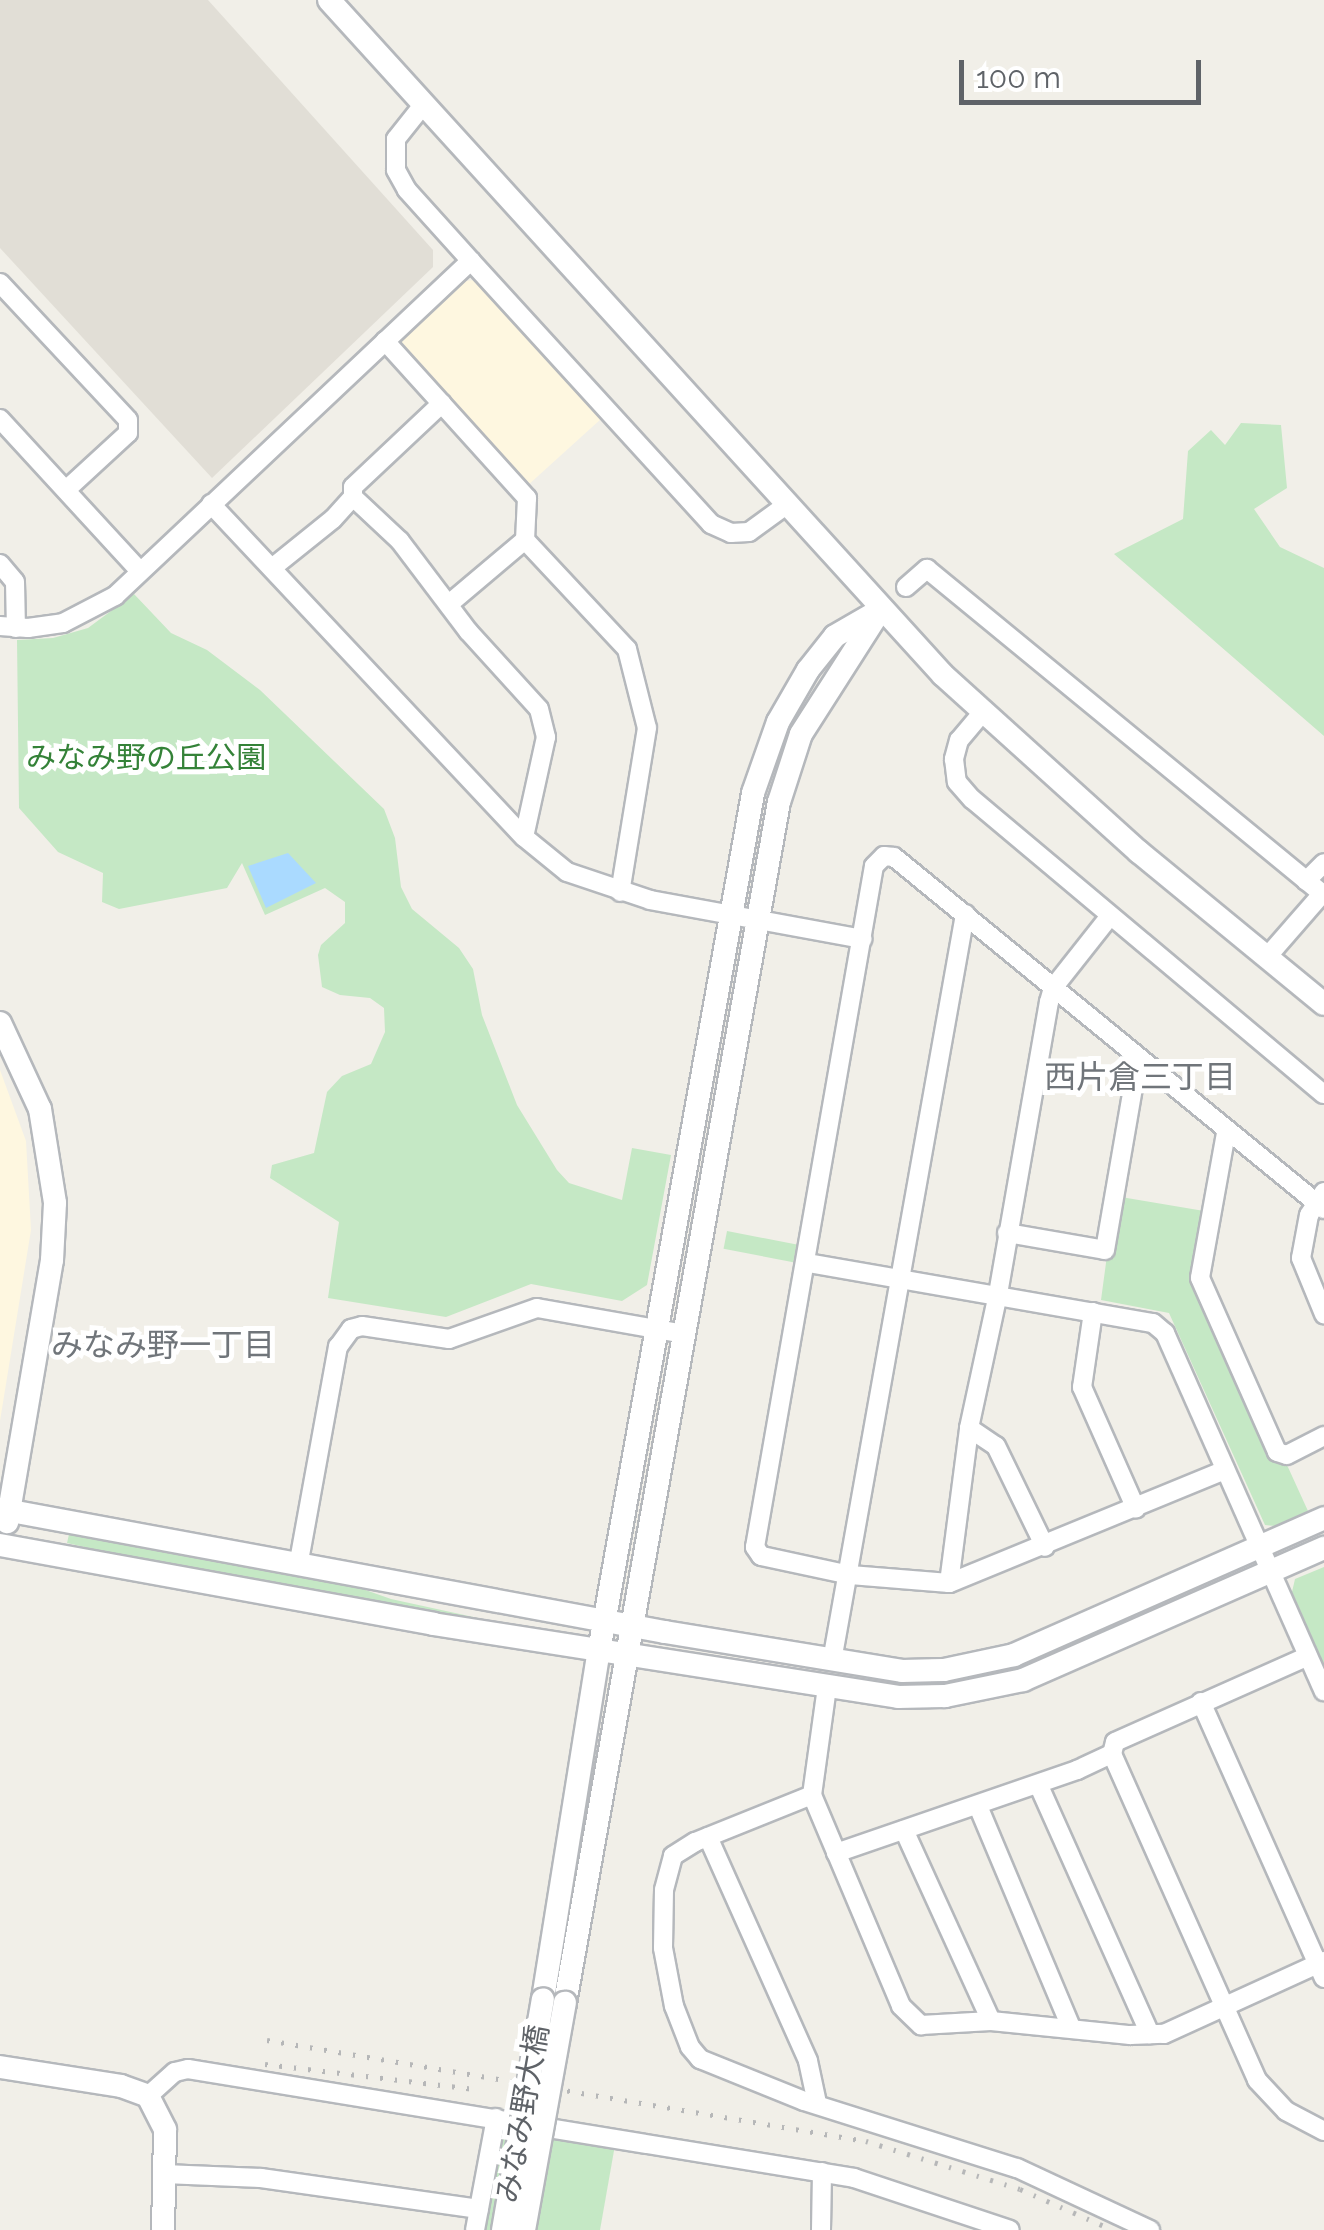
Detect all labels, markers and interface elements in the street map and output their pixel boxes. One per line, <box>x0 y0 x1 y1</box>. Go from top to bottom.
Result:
scale bar <box>964 40 1206 102</box>
text: 100 m <box>976 60 1061 95</box>
park label: みなみ野の丘公園 <box>26 740 266 776</box>
district label: 西片倉三丁目 <box>1044 1058 1236 1096</box>
district label: みなみ野一丁目 <box>51 1326 275 1364</box>
street label: みなみ野大橋 <box>490 2022 556 2206</box>

